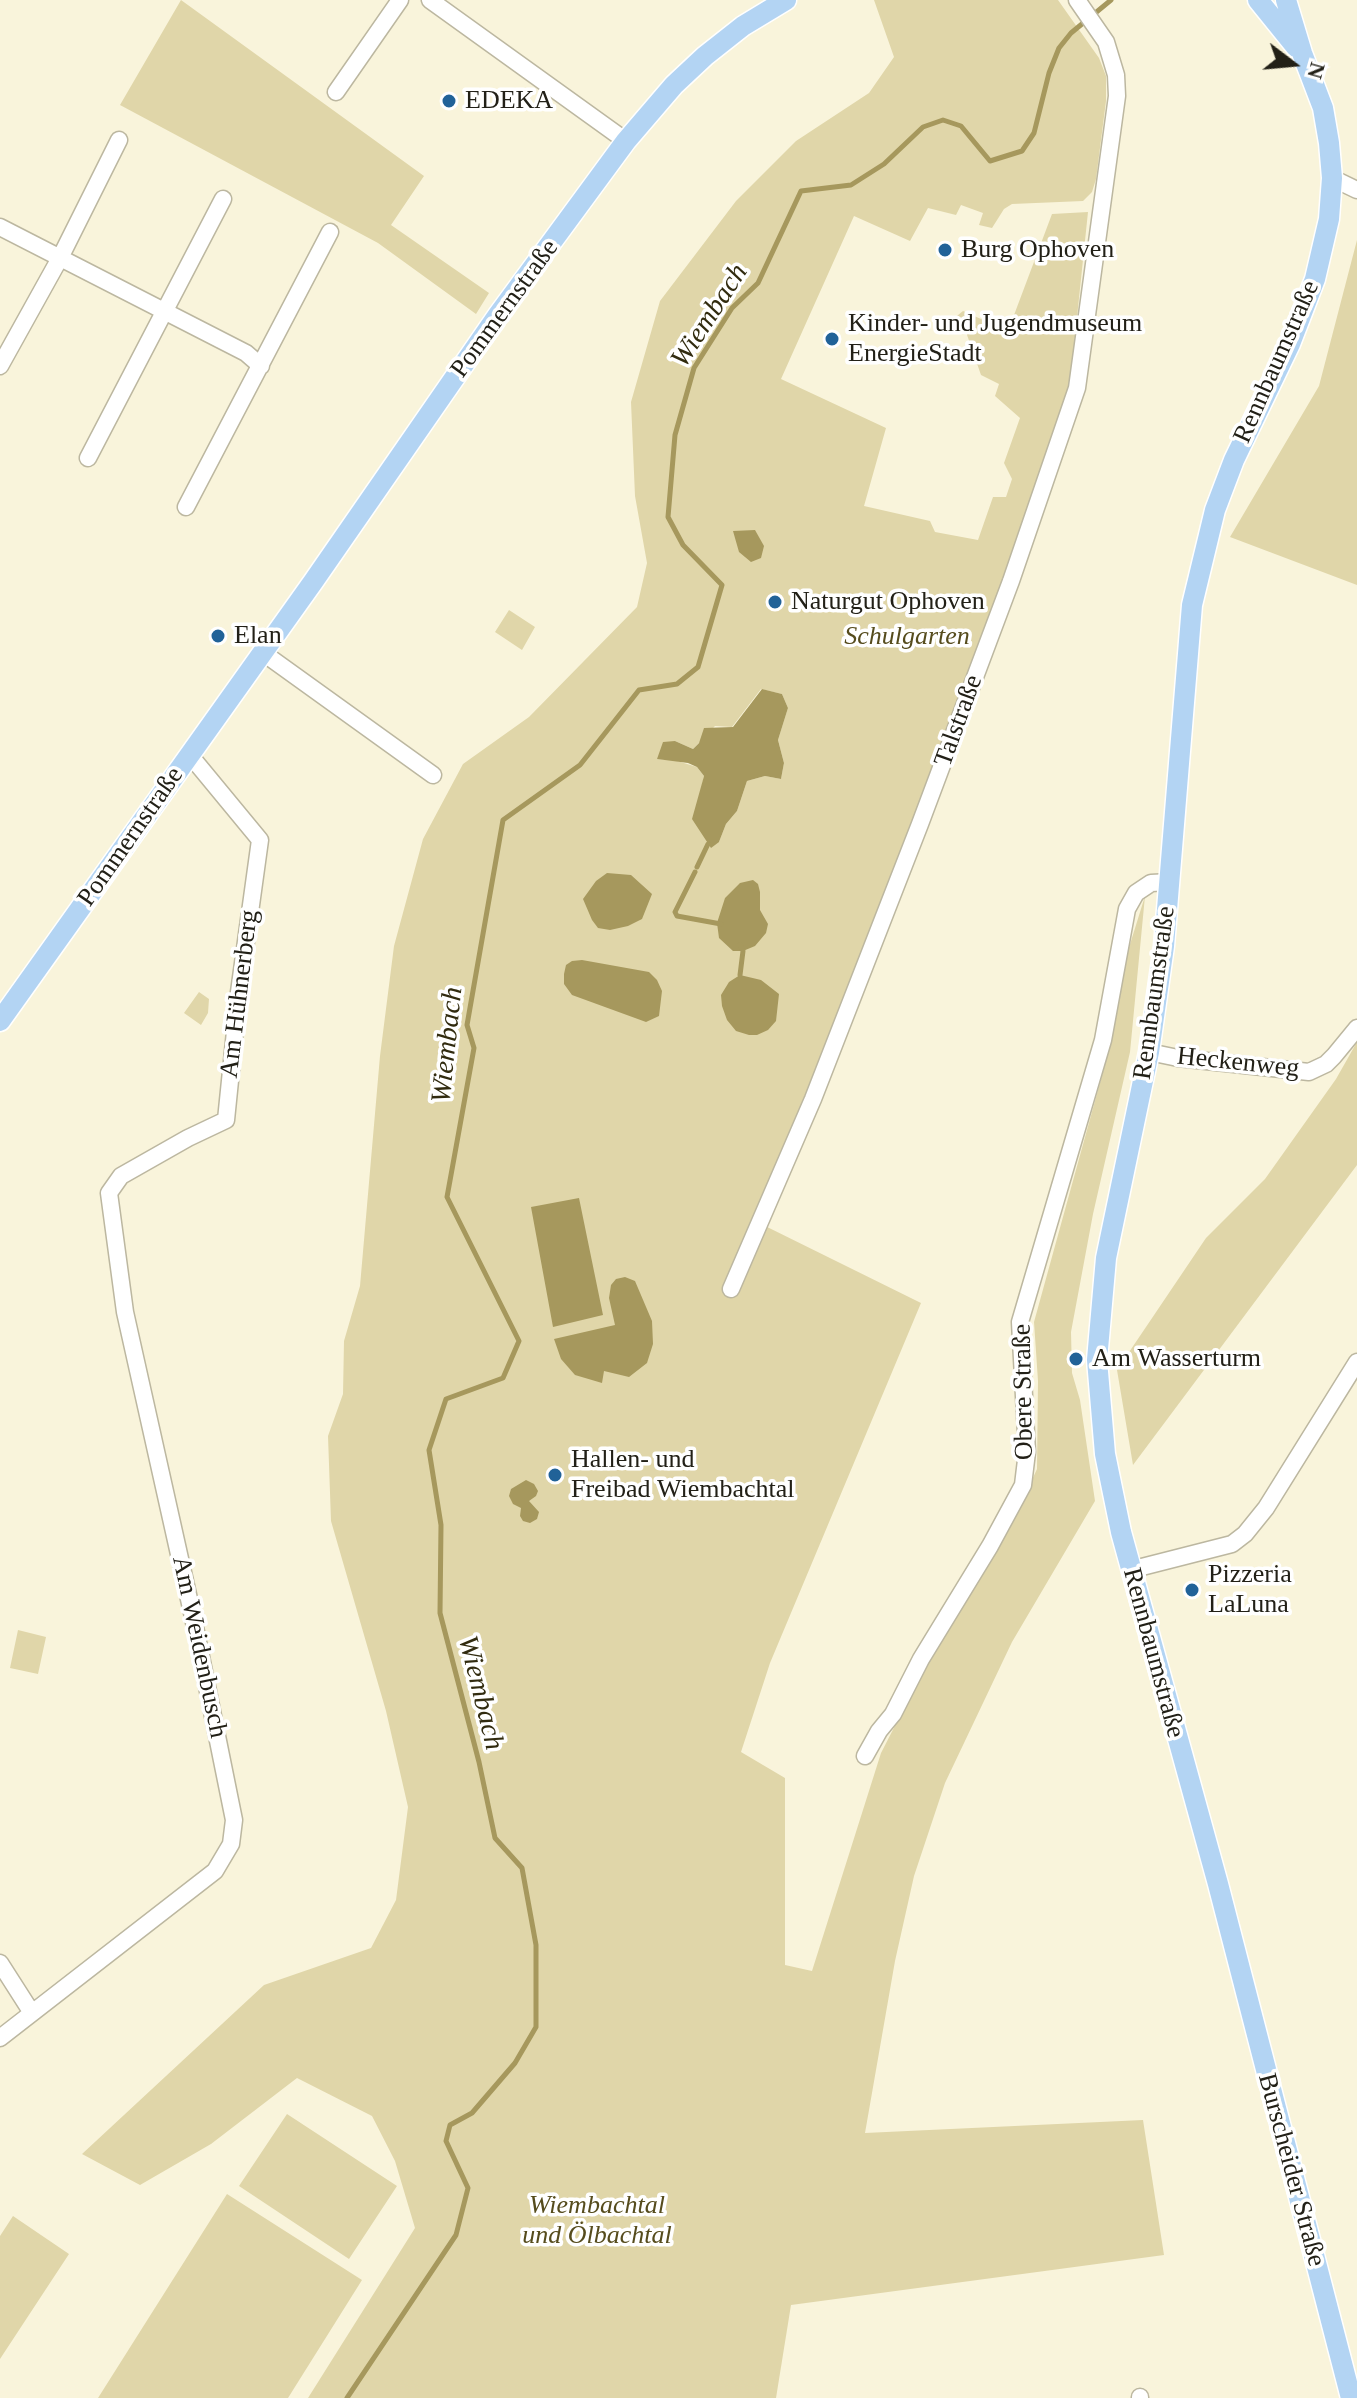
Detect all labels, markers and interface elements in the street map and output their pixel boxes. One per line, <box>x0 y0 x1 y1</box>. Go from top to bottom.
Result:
north arrow <box>1253 24 1333 104</box>
text: N <box>1302 60 1331 82</box>
place label: EDEKA <box>465 85 553 117</box>
marker: EDEKA <box>440 92 458 110</box>
street label: Pommernstraße <box>444 234 566 384</box>
place label: Burg Ophoven <box>961 234 1114 266</box>
marker: Burg Ophoven <box>936 241 954 259</box>
water label: Wiembach <box>664 258 756 374</box>
street label: Rennbaumstraße <box>1227 276 1327 448</box>
place label: Kinder- und Jugendmuseum EnergieStadt <box>848 308 1142 370</box>
marker: Kinder- und Jugendmuseum EnergieStadt <box>823 330 841 348</box>
place label: Naturgut Ophoven <box>791 586 985 618</box>
marker: Naturgut Ophoven <box>766 593 784 611</box>
place label: Elan <box>234 620 282 652</box>
park label: Schulgarten <box>844 621 970 653</box>
marker: Elan <box>209 627 227 645</box>
street label: Talstraße <box>928 671 990 771</box>
street label: Pommernstraße <box>71 761 191 913</box>
street label: Rennbaumstraße <box>1127 904 1183 1082</box>
street label: Am Hühnerberg <box>214 908 266 1080</box>
water label: Wiembach <box>425 985 471 1105</box>
street label: Heckenweg <box>1175 1041 1301 1085</box>
street label: Obere Straße <box>1007 1324 1041 1460</box>
place label: Am Wasserturm <box>1092 1343 1261 1375</box>
marker: Am Wasserturm <box>1067 1350 1085 1368</box>
place label: Hallen- und Freibad Wiembachtal <box>571 1444 794 1506</box>
marker: Hallen- und Freibad Wiembachtal <box>546 1466 564 1484</box>
street label: Am Weidenbusch <box>165 1553 233 1741</box>
place label: Pizzeria LaLuna <box>1208 1559 1292 1620</box>
street label: Rennbaumstraße <box>1115 1565 1191 1741</box>
marker: Pizzeria LaLuna <box>1183 1581 1201 1599</box>
water label: Wiembach <box>450 1632 510 1754</box>
street label: Burscheider Straße <box>1250 2070 1332 2270</box>
park label: Wiembachtal und Ölbachtal <box>522 2190 672 2252</box>

